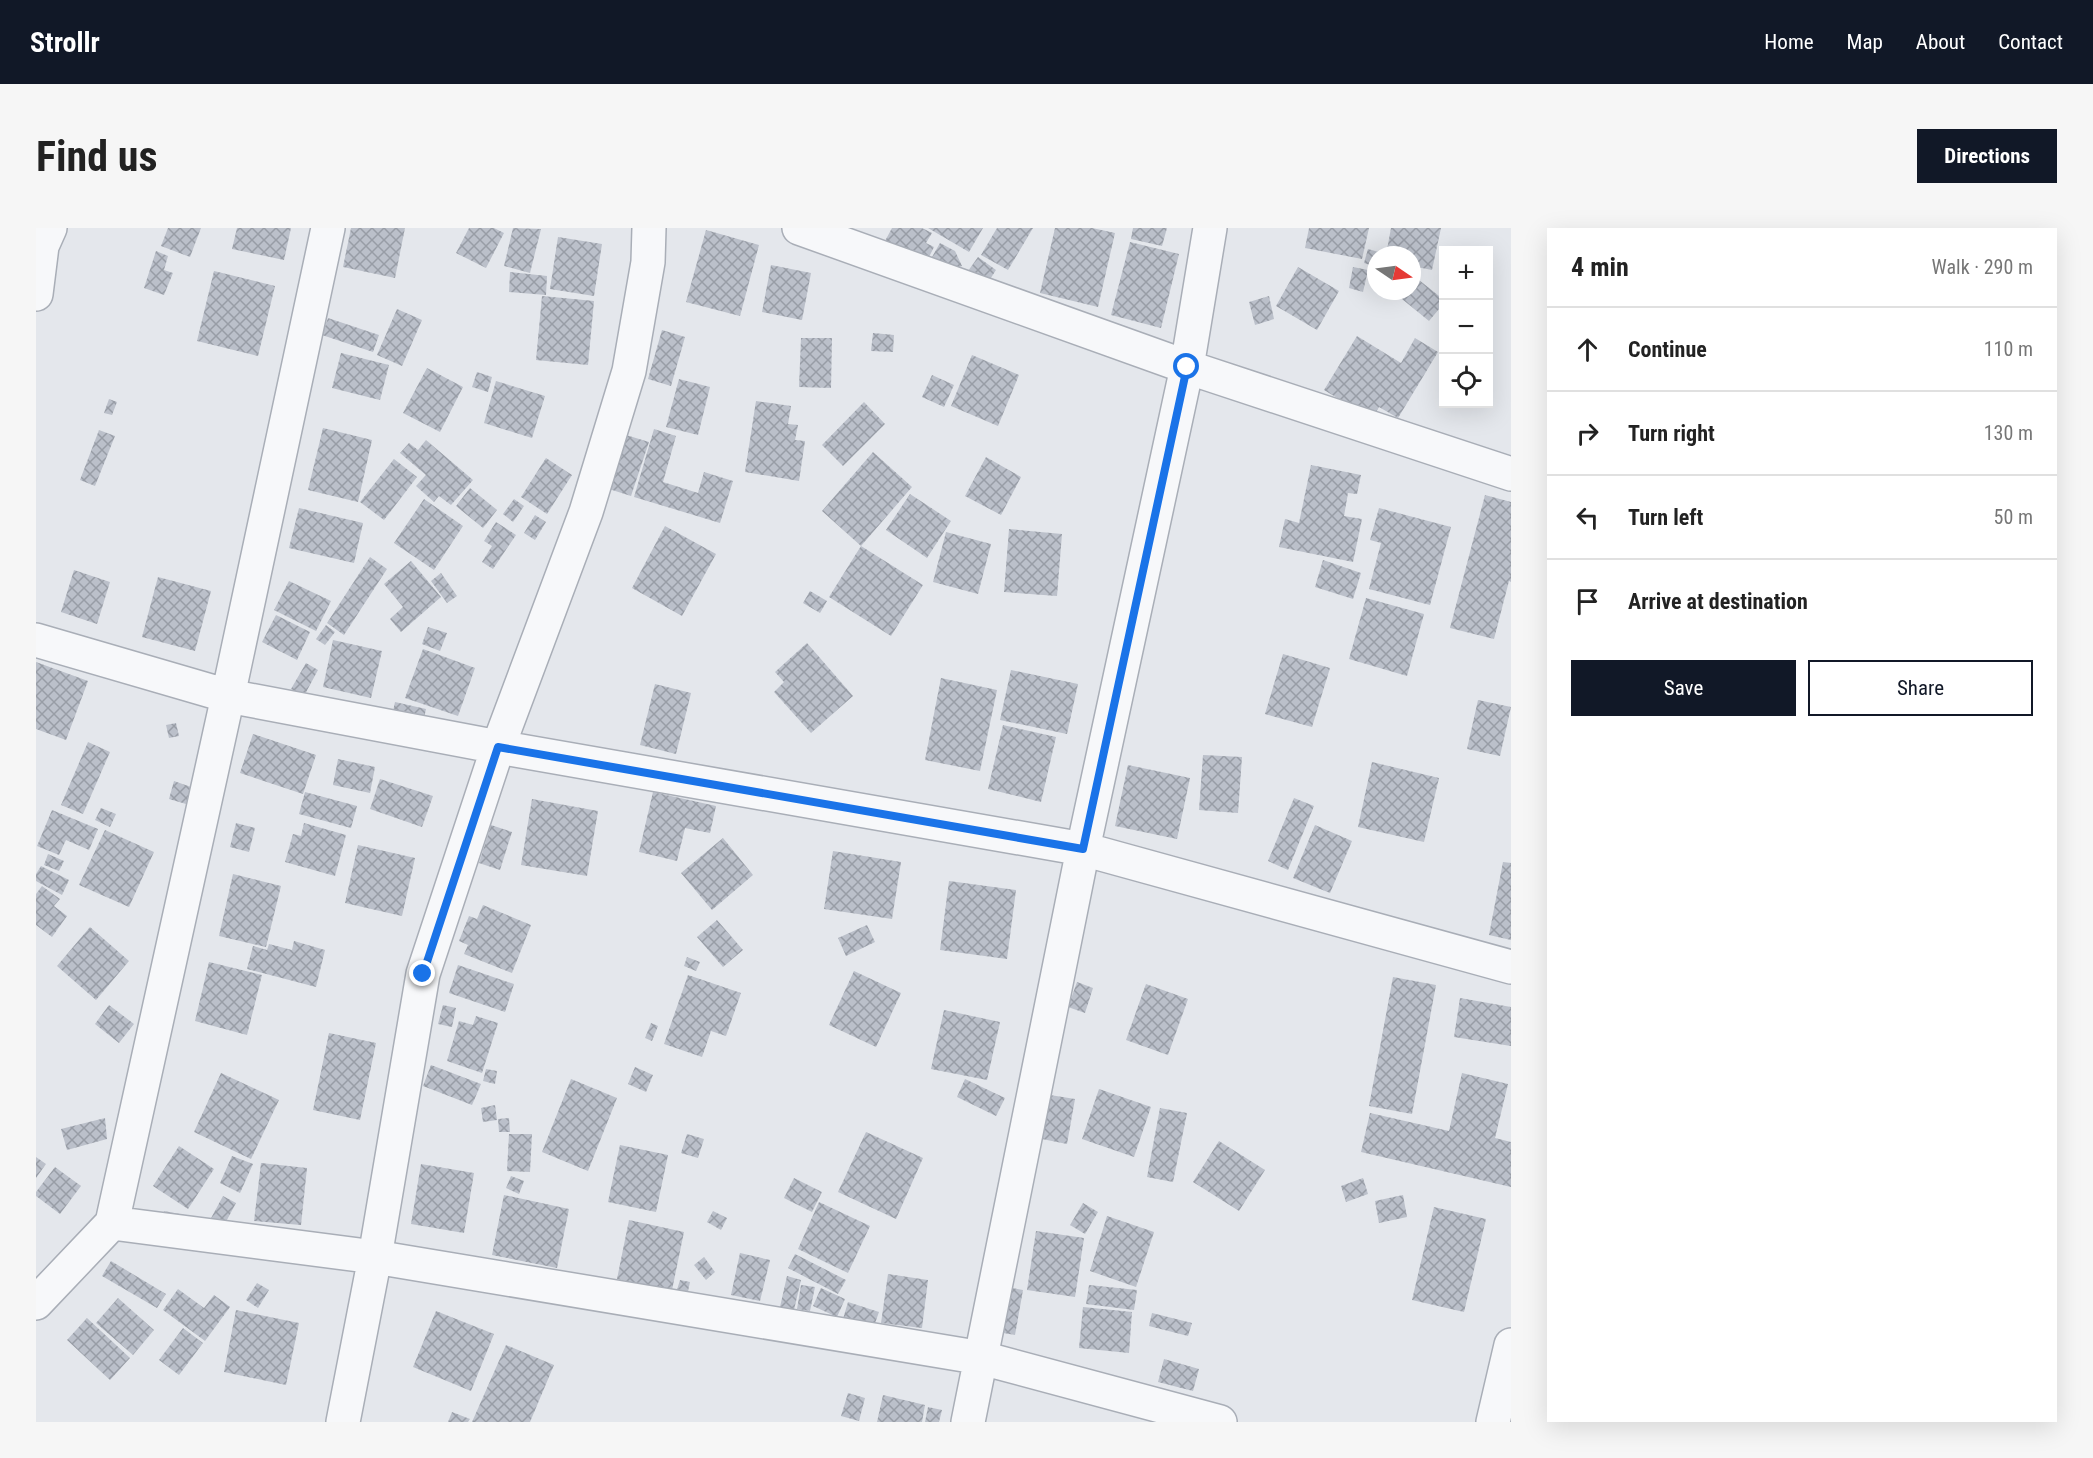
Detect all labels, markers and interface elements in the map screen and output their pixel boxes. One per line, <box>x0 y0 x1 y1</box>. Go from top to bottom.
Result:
text: Strollr <box>30 26 100 59</box>
text: Home <box>1764 30 1814 54</box>
text: Map <box>1847 30 1883 54</box>
text: About <box>1916 30 1965 54</box>
text: Contact <box>1998 30 2063 54</box>
button: Directions <box>1917 129 2057 183</box>
text: Find us <box>36 132 157 181</box>
north arrow <box>1367 246 1421 300</box>
map controls <box>1439 246 1493 408</box>
button: + <box>1439 246 1493 300</box>
text: 4 min <box>1571 252 1629 282</box>
text: Walk · 290 m <box>1932 255 2033 279</box>
button: − <box>1439 300 1493 354</box>
icon: ahead <box>1571 333 1604 366</box>
text: Continue <box>1628 337 1707 362</box>
text: 110 m <box>1984 337 2033 361</box>
route start <box>1173 353 1199 379</box>
button: locate <box>1439 354 1493 408</box>
icon: right <box>1571 417 1604 450</box>
text: Turn right <box>1628 421 1715 446</box>
text: 130 m <box>1984 421 2033 445</box>
icon: left <box>1571 501 1604 534</box>
text: Turn left <box>1628 505 1703 530</box>
text: 50 m <box>1994 505 2033 529</box>
icon: arrive <box>1571 585 1604 618</box>
text: Arrive at destination <box>1628 589 1808 614</box>
button: Save <box>1571 660 1796 716</box>
button: Share <box>1808 660 2033 716</box>
route end <box>409 960 435 986</box>

